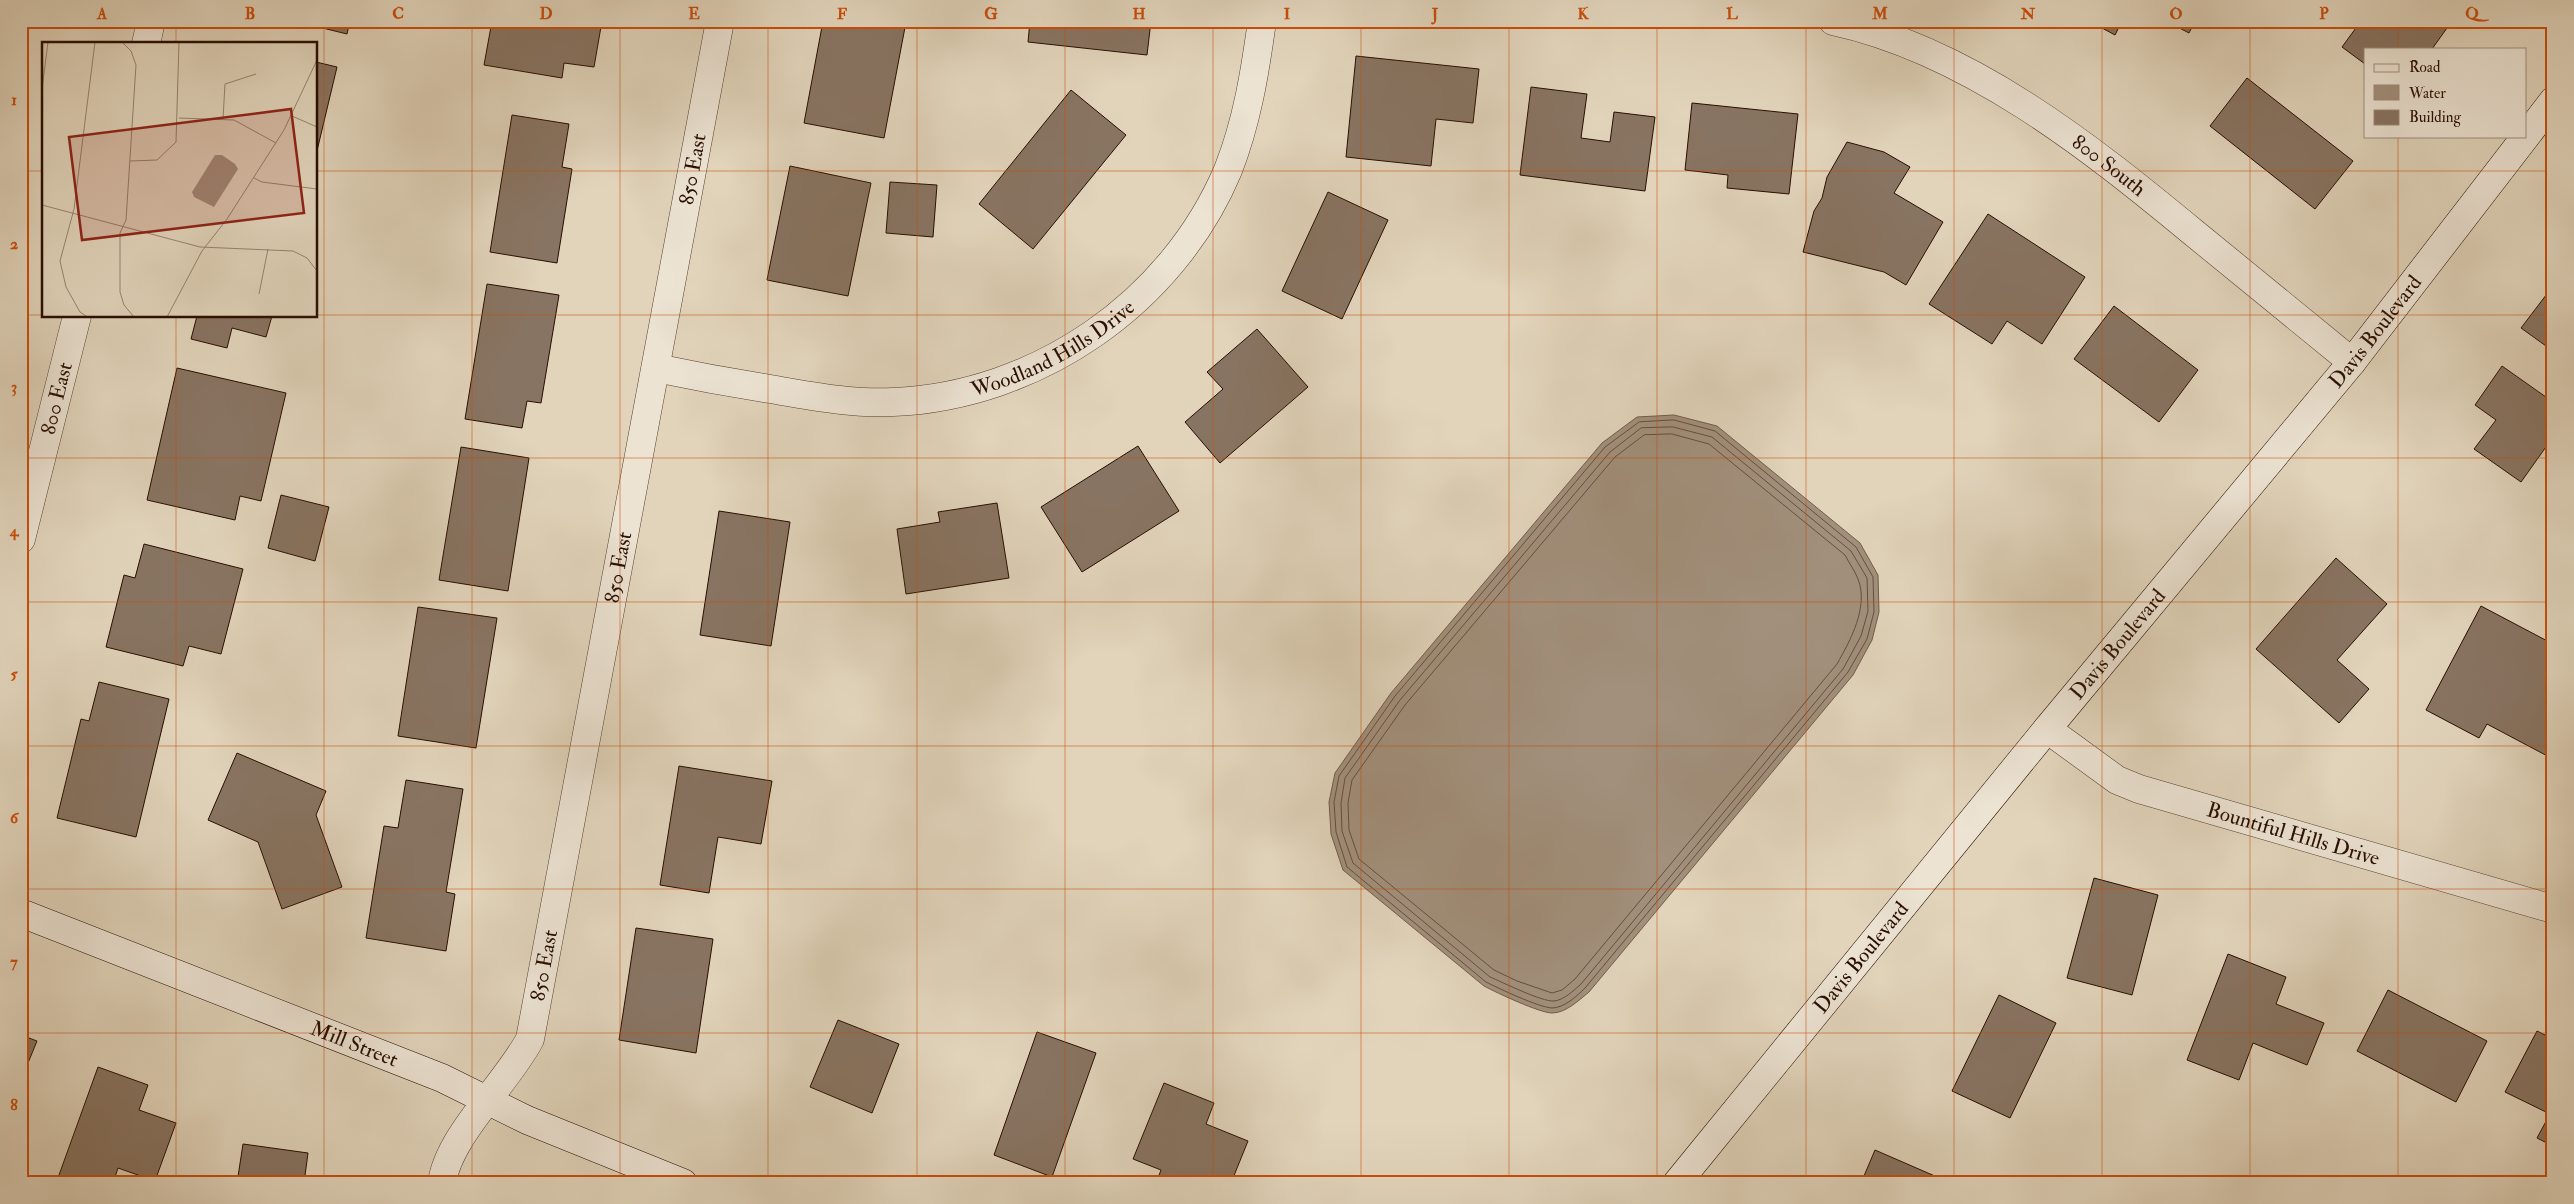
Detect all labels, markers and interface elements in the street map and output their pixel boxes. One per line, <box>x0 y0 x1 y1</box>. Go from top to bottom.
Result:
text: A <box>96 4 108 24</box>
text: B <box>245 4 255 24</box>
text: C <box>392 4 404 24</box>
text: D <box>539 4 553 24</box>
text: E <box>688 4 700 24</box>
text: F <box>837 4 847 24</box>
text: G <box>984 4 998 24</box>
text: H <box>1132 4 1146 24</box>
text: I <box>1284 4 1291 24</box>
text: J <box>1431 4 1439 25</box>
text: K <box>1577 4 1589 24</box>
text: L <box>1726 4 1738 24</box>
text: M <box>1871 4 1888 24</box>
text: N <box>2020 4 2036 24</box>
text: O <box>2169 4 2183 24</box>
text: P <box>2319 4 2329 24</box>
text: Q <box>2465 4 2489 24</box>
inset map <box>42 42 318 318</box>
legend <box>2364 48 2526 138</box>
text: Road <box>2409 58 2441 77</box>
text: Water <box>2408 84 2446 103</box>
text: 1 <box>11 90 17 110</box>
text: Building <box>2409 108 2461 127</box>
street label: 800 South <box>2067 128 2152 202</box>
street label: 850 East <box>672 131 712 207</box>
text: 2 <box>10 234 18 254</box>
street label: Davis Boulevard <box>2322 269 2428 394</box>
street label: Woodland Hills Drive <box>967 294 1140 403</box>
street label: 800 East <box>34 359 78 437</box>
text: 3 <box>11 377 17 397</box>
text: 4 <box>9 521 20 541</box>
street label: 850 East <box>598 529 638 605</box>
street label: Davis Boulevard <box>2064 583 2172 705</box>
text: 5 <box>10 664 18 684</box>
street label: Bountiful Hills Drive <box>2204 796 2383 872</box>
text: 6 <box>10 808 20 828</box>
street label: Davis Boulevard <box>1807 896 1915 1019</box>
street label: 850 East <box>524 927 564 1003</box>
text: 7 <box>10 952 18 972</box>
street label: Mill Street <box>307 1014 402 1073</box>
text: 8 <box>10 1095 18 1115</box>

